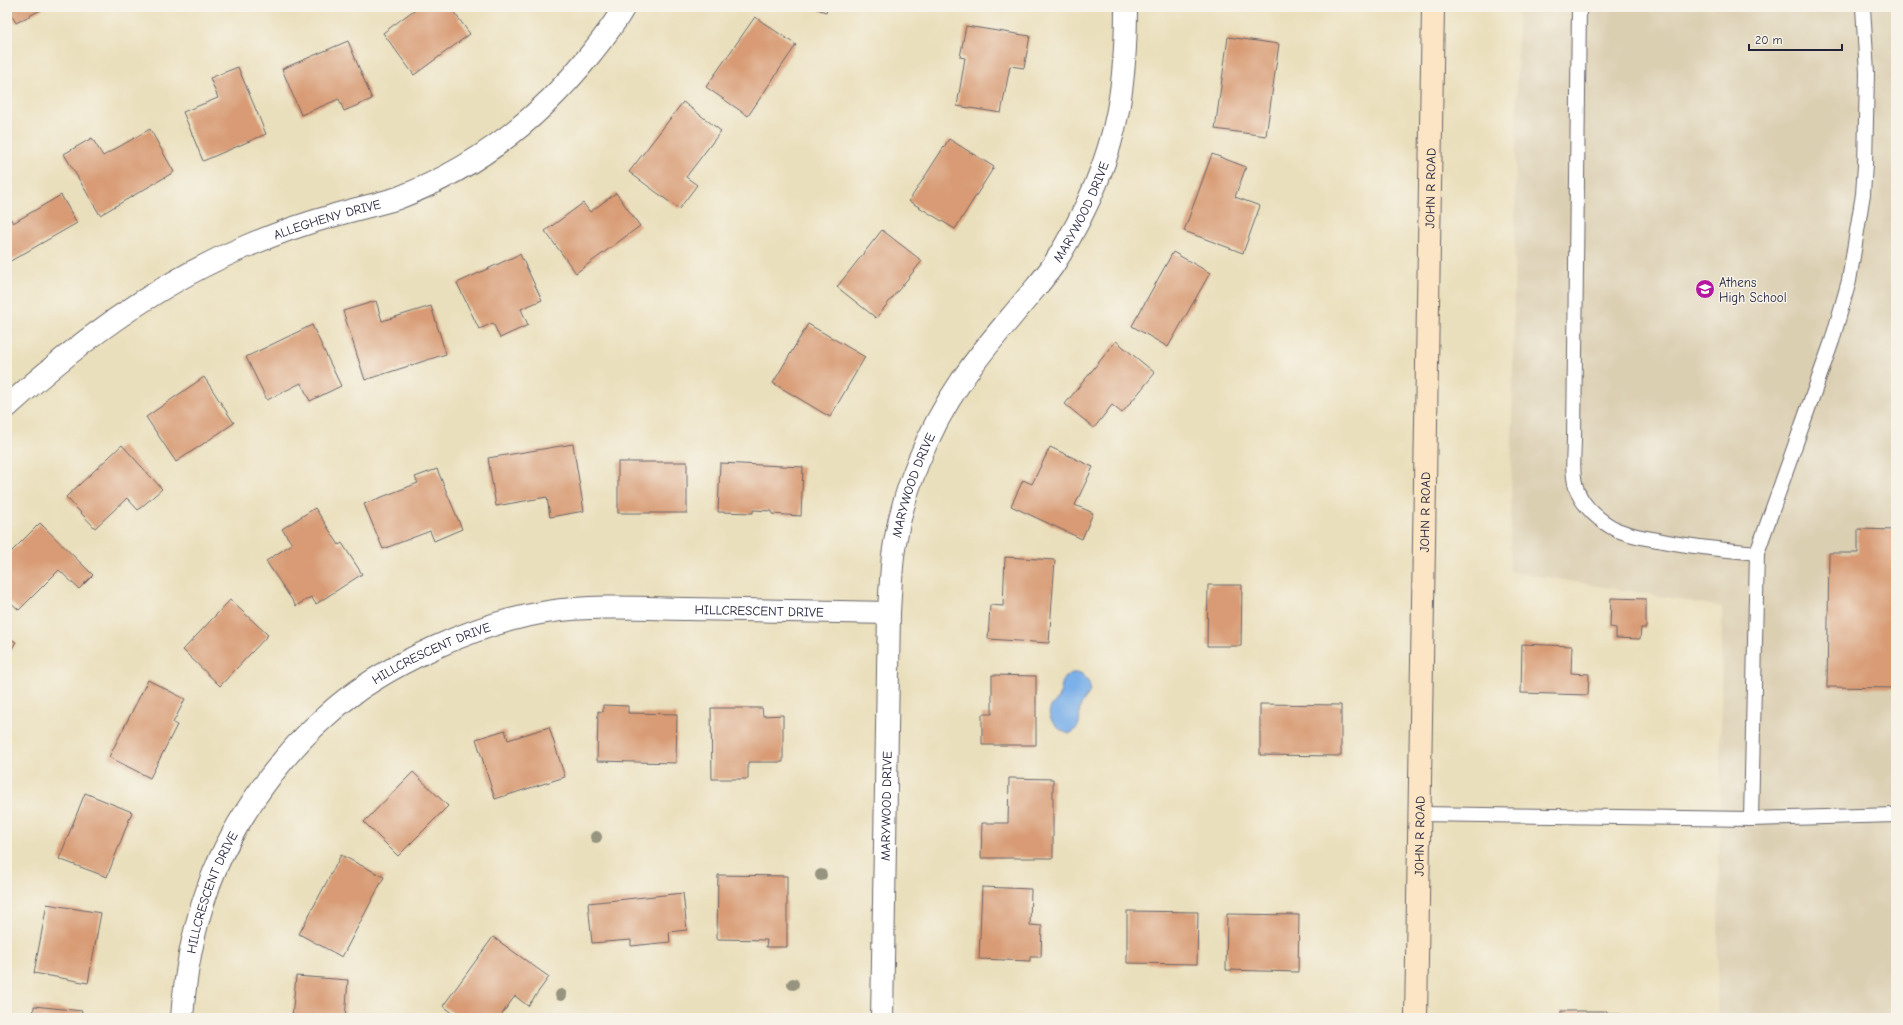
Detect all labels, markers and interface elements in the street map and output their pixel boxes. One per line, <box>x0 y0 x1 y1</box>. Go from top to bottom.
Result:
scale bar <box>1749 26 1842 52</box>
text: 20 m <box>1755 33 1783 47</box>
street label: JOHN R ROAD <box>1422 148 1439 229</box>
street label: MARYWOOD DRIVE <box>1050 160 1112 265</box>
street label: ALLEGHENY DRIVE <box>271 196 382 243</box>
place label: Athens High School <box>1719 275 1787 305</box>
school or university icon: Athens High School <box>1694 278 1716 300</box>
street label: MARYWOOD DRIVE <box>889 430 938 539</box>
street label: JOHN R ROAD <box>1417 472 1433 552</box>
street label: HILLCRESCENT DRIVE <box>694 602 824 620</box>
street label: HILLCRESCENT DRIVE <box>369 619 492 687</box>
street label: MARYWOOD DRIVE <box>878 751 895 861</box>
street label: JOHN R ROAD <box>1411 796 1428 876</box>
street label: HILLCRESCENT DRIVE <box>183 829 241 955</box>

